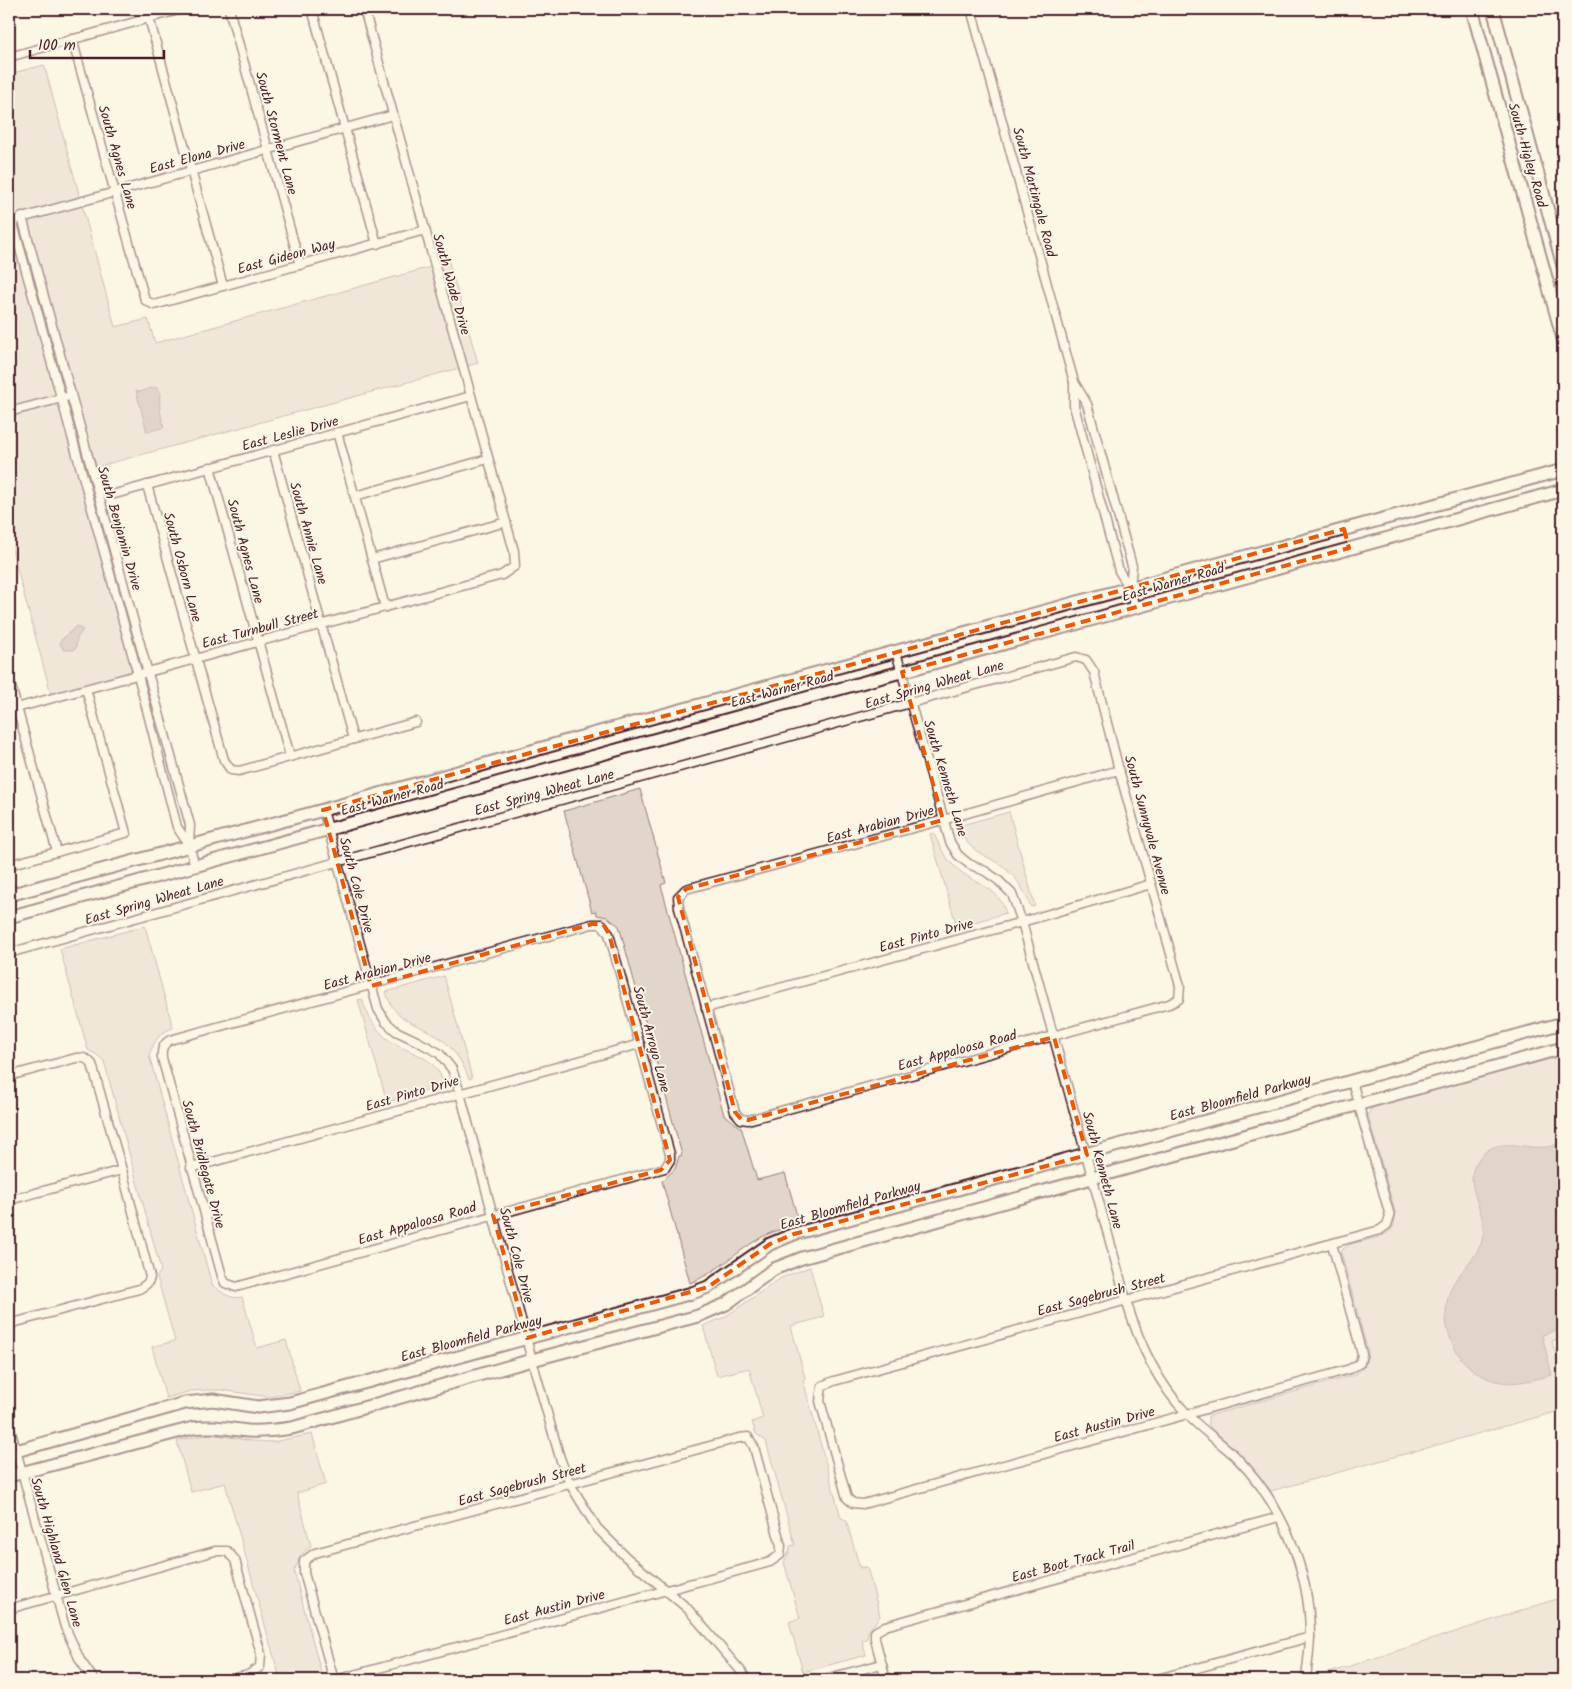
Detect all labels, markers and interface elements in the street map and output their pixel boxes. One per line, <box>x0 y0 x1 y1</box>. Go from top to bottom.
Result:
scale bar <box>30 28 164 60</box>
text: 100 m <box>38 34 76 58</box>
street label: South Storment Lane <box>249 69 303 198</box>
street label: South Higley Road <box>1502 100 1553 211</box>
street label: South Agnes Lane <box>92 103 143 213</box>
street label: South Martingale Road <box>1006 125 1062 261</box>
street label: East Elona Drive <box>147 133 248 180</box>
street label: South Wade Drive <box>426 231 476 338</box>
street label: East Gideon Way <box>235 233 338 281</box>
street label: East Leslie Drive <box>239 410 342 457</box>
street label: South Benjamin Drive <box>91 463 148 594</box>
street label: South Annie Lane <box>283 479 333 588</box>
street label: South Agnes Lane <box>220 496 270 607</box>
street label: South Osborn Lane <box>157 510 207 625</box>
street label: East Warner Road <box>1119 558 1228 608</box>
street label: East Turnbull Street <box>199 603 322 655</box>
street label: East Spring Wheat Lane <box>862 654 1007 715</box>
street label: East Warner Road <box>728 665 837 714</box>
street label: South Kenneth Lane <box>917 717 974 840</box>
street label: South Sunnyvale Avenue <box>1118 753 1176 898</box>
street label: East Spring Wheat Lane <box>472 764 617 822</box>
street label: East Warner Road <box>338 773 447 822</box>
street label: East Arabian Drive <box>824 800 937 850</box>
street label: South Cole Drive <box>333 835 380 936</box>
street label: East Spring Wheat Lane <box>82 870 227 931</box>
street label: East Pinto Drive <box>877 913 976 959</box>
street label: East Arabian Drive <box>321 947 434 997</box>
street label: South Arroyo Lane <box>626 983 676 1096</box>
street label: East Appaloosa Road <box>895 1024 1020 1077</box>
street label: East Bloomfield Parkway <box>1167 1068 1314 1127</box>
street label: East Pinto Drive <box>363 1070 462 1118</box>
street label: South Bridlegate Drive <box>175 1097 231 1232</box>
street label: South Kenneth Lane <box>1076 1109 1129 1232</box>
street label: East Bloomfield Parkway <box>777 1175 924 1237</box>
street label: East Appaloosa Road <box>355 1196 480 1251</box>
street label: South Cole Drive <box>493 1205 540 1306</box>
street label: East Sagebrush Street <box>1035 1267 1168 1323</box>
street label: East Bloomfield Parkway <box>398 1309 545 1368</box>
street label: East Austin Drive <box>1051 1401 1158 1449</box>
street label: East Sagebrush Street <box>456 1457 589 1513</box>
street label: South Highland Glen Lane <box>24 1475 88 1631</box>
street label: East Boot Track Trail <box>1009 1535 1138 1589</box>
street label: East Austin Drive <box>501 1584 608 1632</box>

